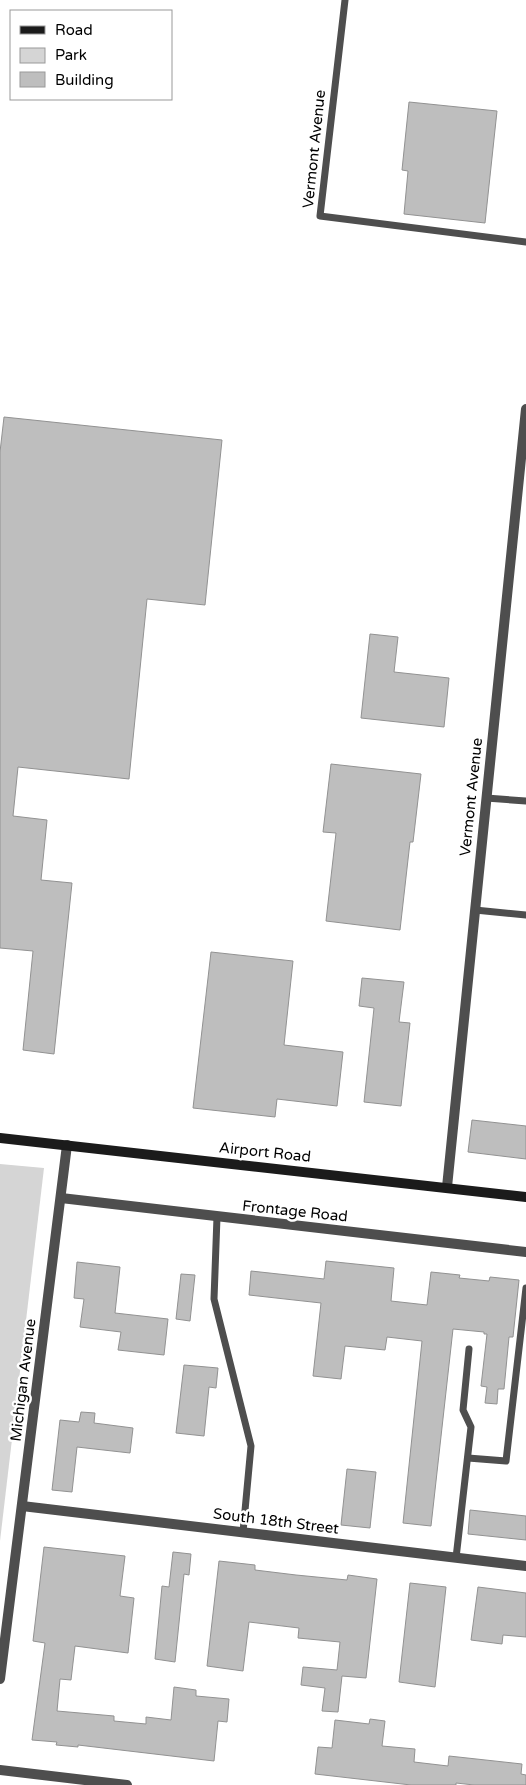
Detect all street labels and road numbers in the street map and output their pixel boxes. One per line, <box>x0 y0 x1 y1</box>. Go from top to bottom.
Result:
street label: Vermont Avenue <box>299 89 329 209</box>
street label: Vermont Avenue <box>456 737 486 857</box>
street label: Airport Road <box>218 1138 312 1166</box>
street label: Frontage Road <box>241 1197 349 1225</box>
street label: Michigan Avenue <box>7 1318 39 1442</box>
street label: South 18th Street <box>212 1504 340 1538</box>

